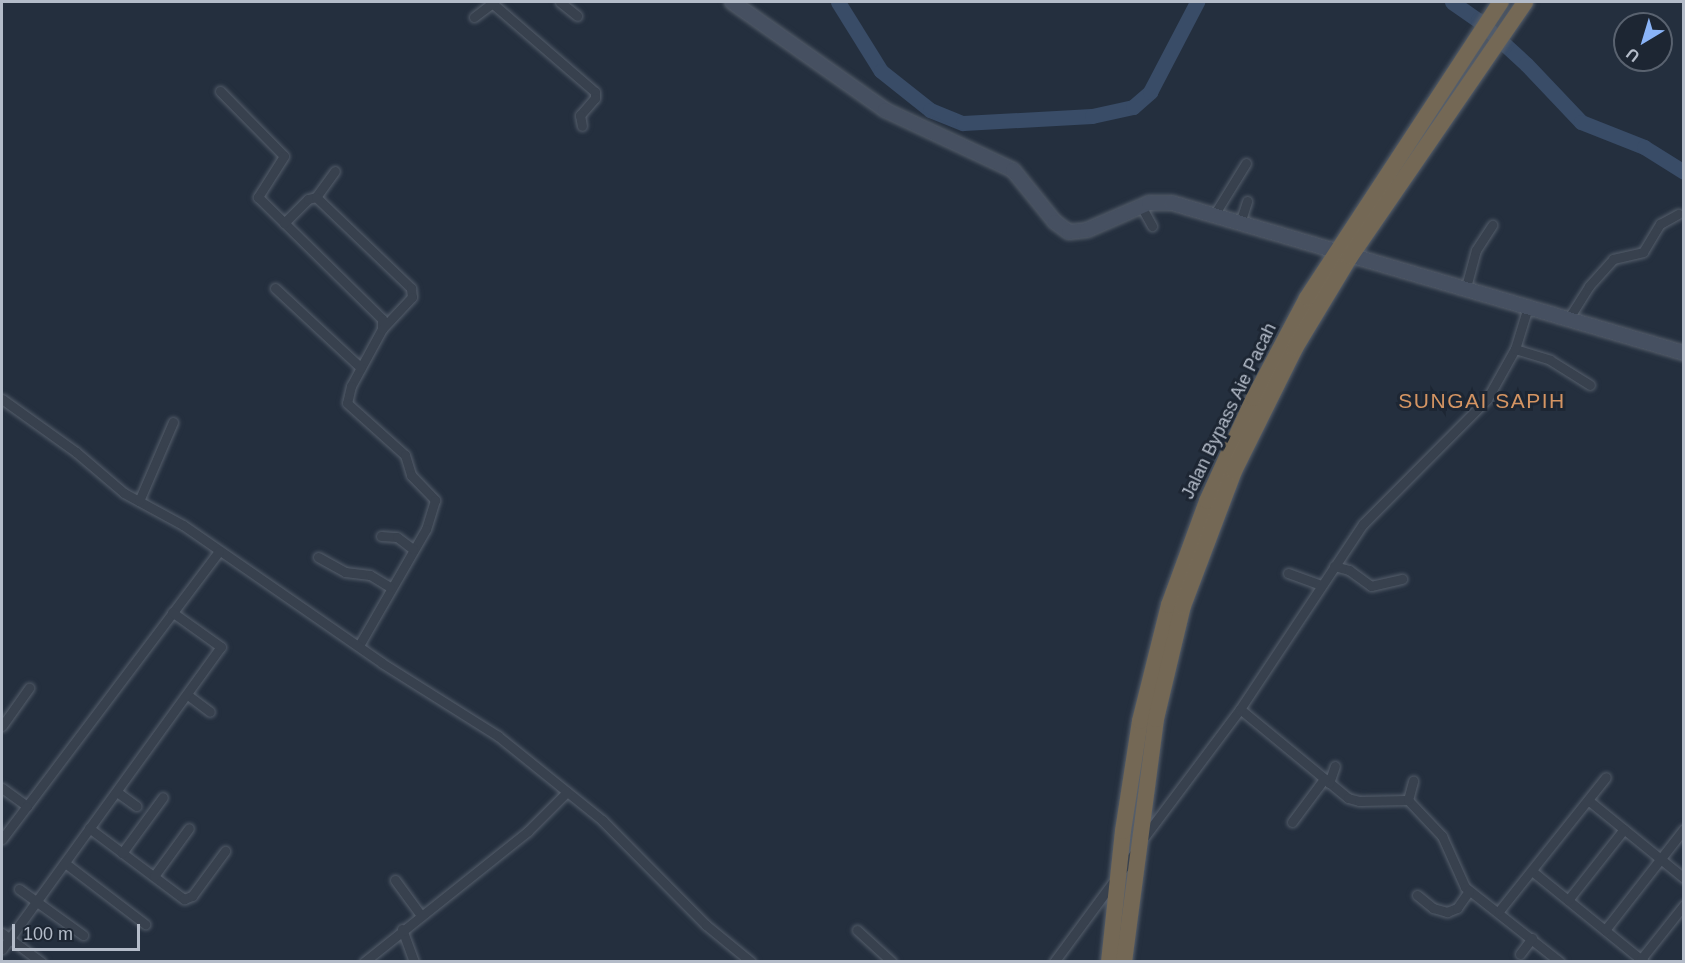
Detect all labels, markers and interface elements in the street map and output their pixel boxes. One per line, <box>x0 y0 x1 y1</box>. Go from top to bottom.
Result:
north arrow <box>1613 12 1673 72</box>
text: U <box>1623 45 1643 65</box>
street label: Jalan Bypass Aie Pacah <box>1177 319 1281 503</box>
district label: SUNGAI SAPIH <box>1398 388 1566 414</box>
scale bar <box>15 912 142 950</box>
text: 100 m <box>23 924 73 944</box>

